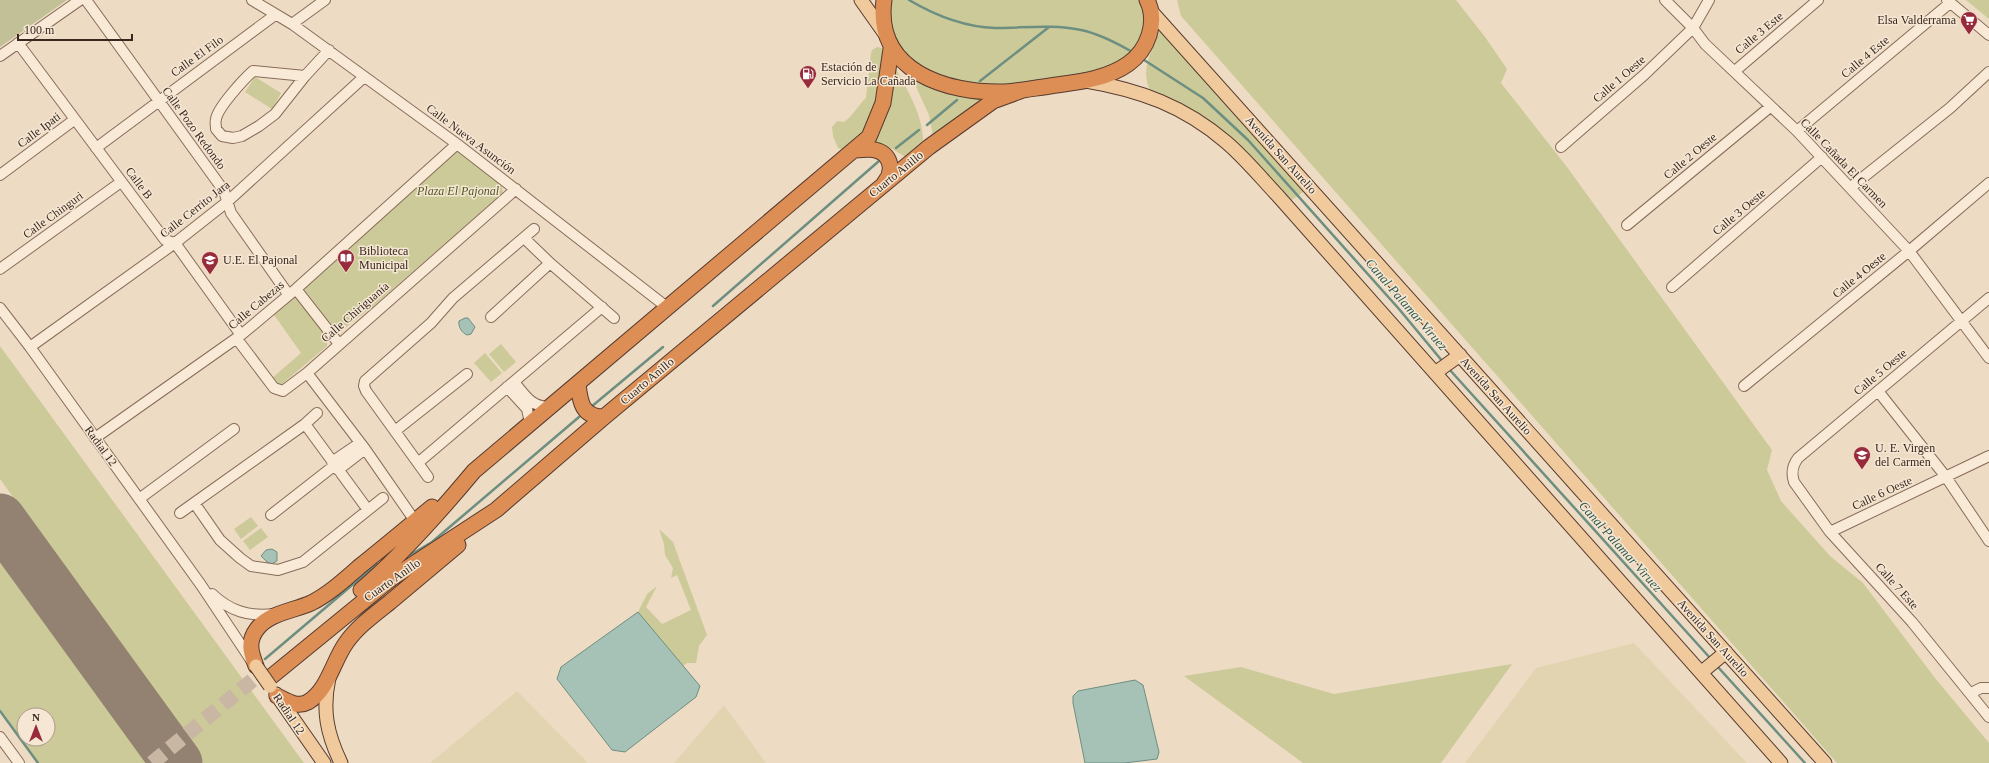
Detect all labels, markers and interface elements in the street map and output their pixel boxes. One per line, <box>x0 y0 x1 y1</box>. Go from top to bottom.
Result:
street label: Calle 3 Este <box>1732 9 1786 57</box>
supermarket icon: Elsa Valderrama <box>1959 10 1979 35</box>
place label: Elsa Valderrama <box>1877 13 1957 27</box>
scale bar <box>18 16 132 42</box>
text: 100 m <box>24 23 55 37</box>
street label: Calle El Filo <box>168 32 226 80</box>
street label: Calle 4 Este <box>1838 33 1892 81</box>
street label: Calle 1 Oeste <box>1590 53 1648 105</box>
place label: Estación de Servicio La Cañada <box>821 60 916 88</box>
fuel station icon: Estación de Servicio La Cañada <box>798 64 818 89</box>
street label: Calle Pozo Redondo <box>159 84 229 172</box>
street label: Calle Nueva Asunción <box>424 101 518 177</box>
street label: Calle Ipati <box>15 109 64 151</box>
street label: Avenida San Aurelio <box>1242 113 1320 197</box>
street label: Calle Cañada El Carmen <box>1798 115 1890 211</box>
street label: Calle 2 Oeste <box>1661 130 1719 182</box>
street label: Cuarto Anillo <box>866 148 926 200</box>
street label: Calle B <box>122 164 156 202</box>
street label: Calle Cerrito Jara <box>157 177 233 241</box>
park label: Plaza El Pajonal <box>416 184 500 198</box>
street label: Calle 3 Oeste <box>1710 186 1768 238</box>
street label: Calle Chinguri <box>20 188 86 242</box>
place label: Biblioteca Municipal <box>359 244 409 272</box>
library icon: Biblioteca Municipal <box>336 248 356 273</box>
street label: Calle 4 Oeste <box>1829 249 1889 301</box>
school or university icon: U.E. El Pajonal <box>200 250 220 275</box>
place label: U.E. El Pajonal <box>223 253 298 267</box>
water label: Canal Palamar Viruez <box>1363 255 1451 353</box>
street label: Calle Cabezas <box>225 277 287 332</box>
street label: Calle Chiriguanía <box>318 278 392 345</box>
street label: Calle 5 Oeste <box>1851 346 1909 398</box>
street label: Avenida San Aurelio <box>1457 354 1535 438</box>
street label: Cuarto Anillo <box>617 355 677 407</box>
street label: Radial 12 <box>82 423 120 469</box>
place label: U. E. Virgen del Carmen <box>1875 441 1935 469</box>
school or university icon: U. E. Virgen del Carmen <box>1852 445 1872 470</box>
street label: Calle 6 Oeste <box>1850 473 1914 513</box>
water label: Canal Palamar Viruez <box>1576 498 1665 595</box>
street label: Cuarto Anillo <box>361 555 423 605</box>
street label: Calle 7 Este <box>1872 560 1922 612</box>
street label: Avenida San Aurelio <box>1674 596 1752 680</box>
street label: Radial 12 <box>270 691 308 737</box>
north arrow <box>16 707 56 747</box>
text: N <box>32 711 40 723</box>

